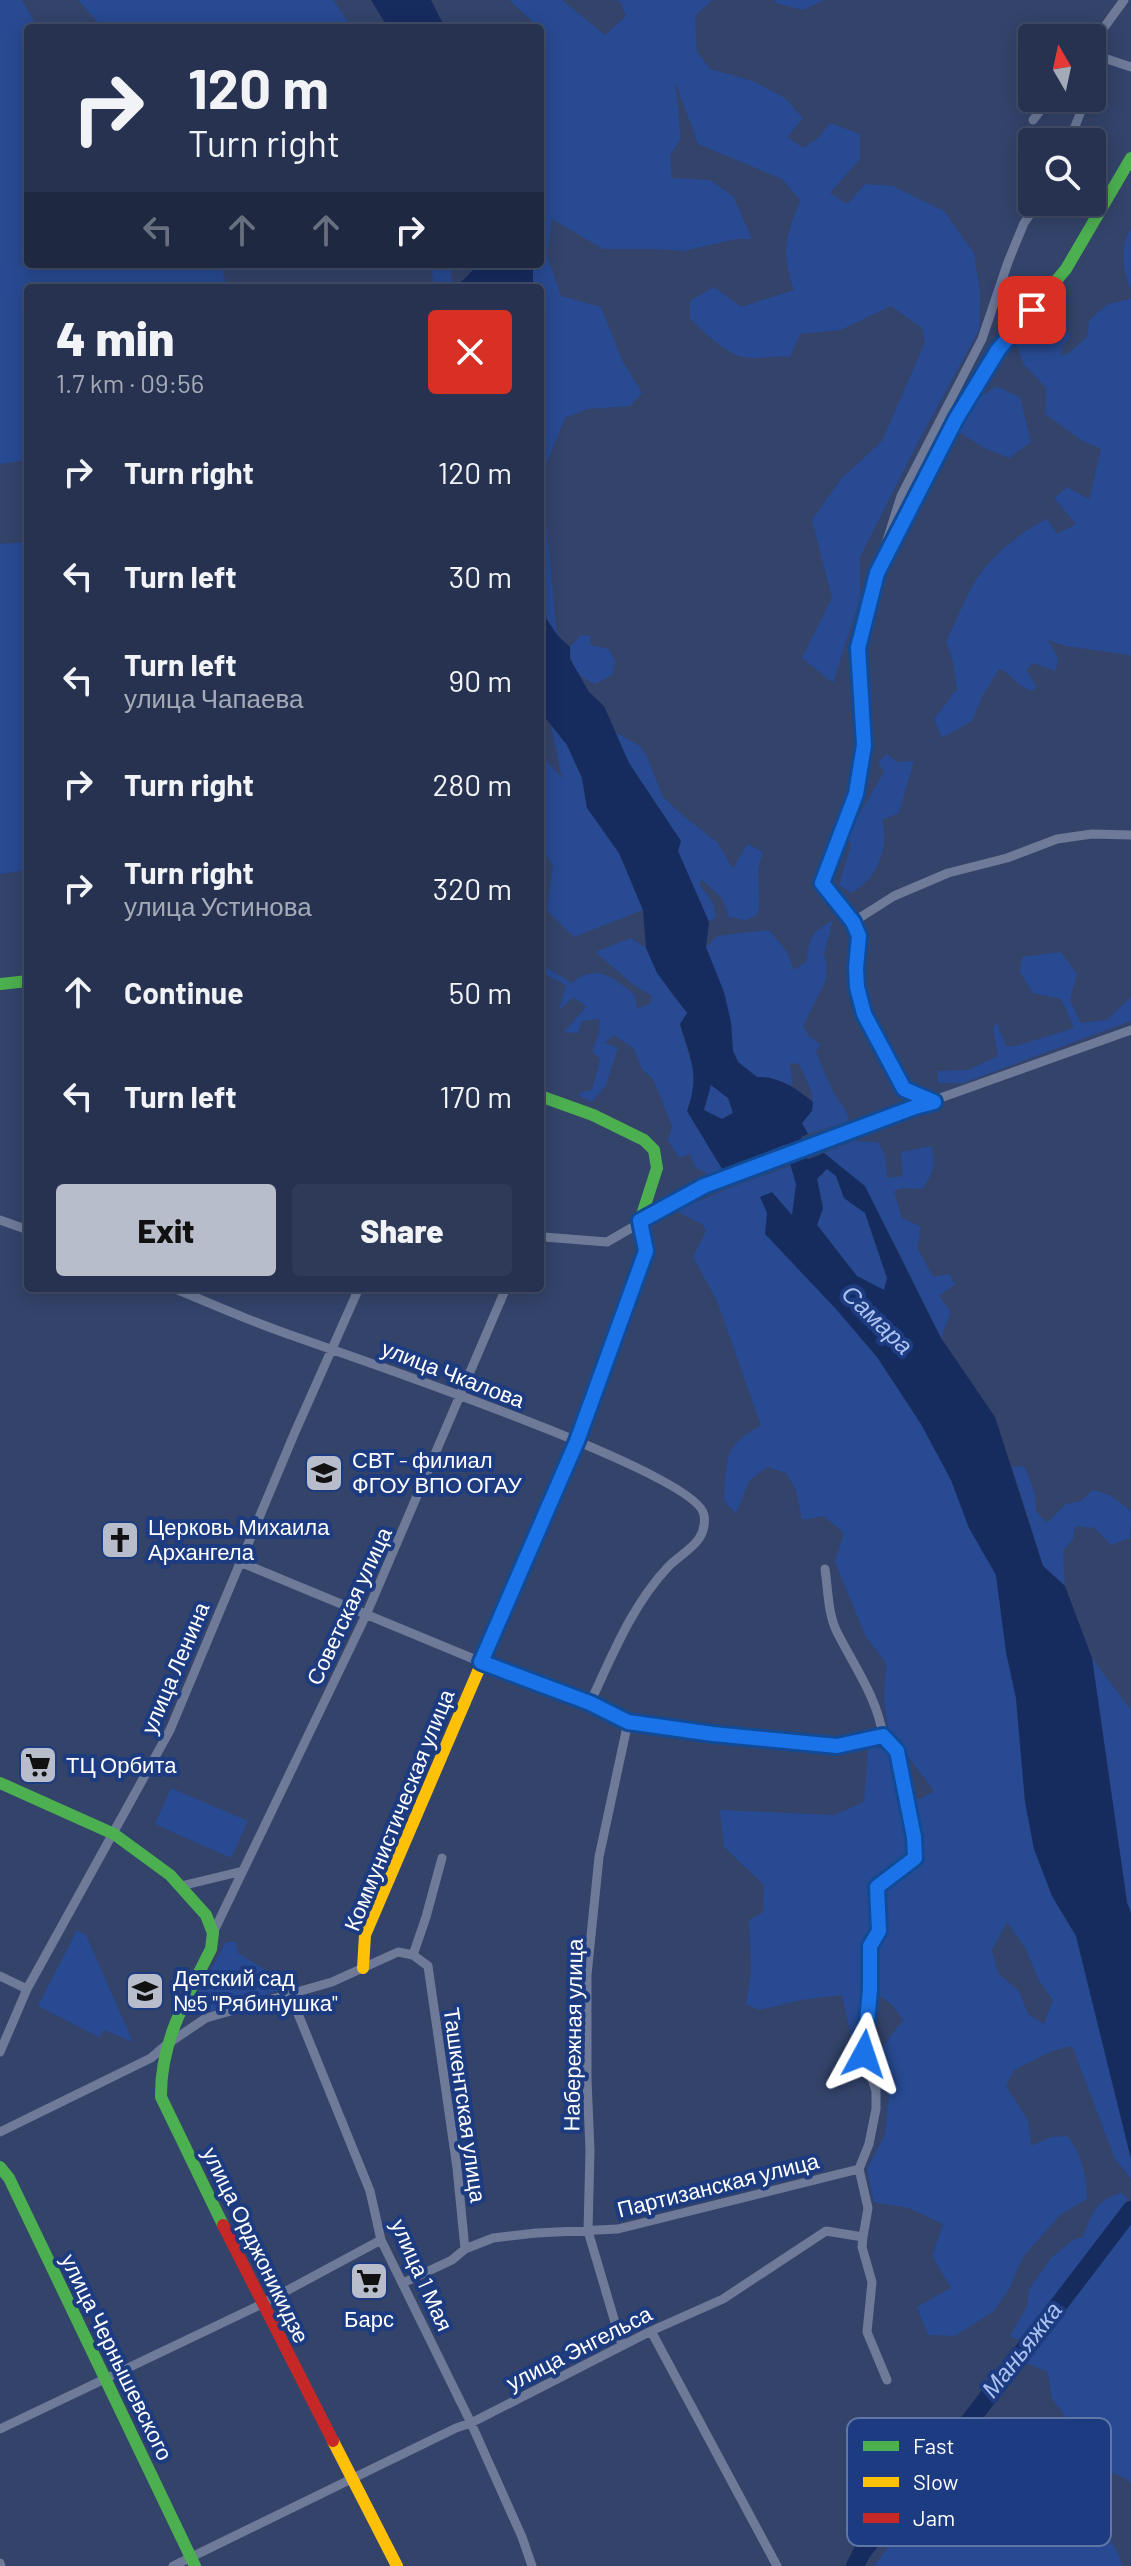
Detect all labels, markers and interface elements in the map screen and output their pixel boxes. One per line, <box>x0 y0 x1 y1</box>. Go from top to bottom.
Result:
north arrow <box>1018 24 1106 112</box>
map controls <box>1018 24 1106 216</box>
text: 120 m <box>188 53 329 120</box>
icon: right <box>56 56 160 160</box>
text: Turn right <box>188 121 340 164</box>
button: search <box>1018 128 1106 216</box>
icon: left <box>136 208 180 252</box>
icon: ahead <box>220 208 264 252</box>
icon: ahead <box>304 208 348 252</box>
icon: right <box>388 208 432 252</box>
pin <box>998 276 1066 344</box>
icon: arrive <box>1010 288 1054 332</box>
text: 4 min <box>56 308 174 366</box>
button: close <box>428 310 512 394</box>
text: 1.7 km · 09:56 <box>56 367 204 398</box>
icon: right <box>56 450 100 494</box>
text: Turn right <box>124 454 254 490</box>
text: 120 m <box>438 454 512 490</box>
icon: left <box>56 554 100 598</box>
text: Turn left <box>124 558 237 594</box>
text: 30 m <box>449 558 512 594</box>
text: Turn left <box>124 646 237 682</box>
icon: left <box>56 658 100 702</box>
text: 90 m <box>449 662 512 698</box>
text: улица Чапаева <box>124 682 303 713</box>
icon: right <box>56 762 100 806</box>
text: Turn right <box>124 766 254 802</box>
text: 280 m <box>433 766 512 802</box>
text: Turn right <box>124 854 254 890</box>
icon: right <box>56 866 100 910</box>
text: 320 m <box>433 870 512 906</box>
text: улица Устинова <box>124 890 312 921</box>
icon: ahead <box>56 970 100 1014</box>
text: Continue <box>124 974 244 1010</box>
text: 50 m <box>449 974 512 1010</box>
icon: left <box>56 1074 100 1118</box>
text: Turn left <box>124 1078 237 1114</box>
text: 170 m <box>440 1078 512 1114</box>
button: Exit <box>56 1184 276 1276</box>
button: Share <box>292 1184 512 1276</box>
water label: Самара <box>837 1278 920 1360</box>
street label: улица Чкалова <box>378 1334 529 1413</box>
place label: СВТ - филиал ФГОУ ВПО ОГАУ <box>352 1446 523 1497</box>
school or university icon: СВТ - филиал ФГОУ ВПО ОГАУ <box>303 1452 345 1494</box>
place label: Церковь Михаила Архангела <box>148 1513 330 1565</box>
church icon: Церковь Михаила Архангела <box>99 1519 141 1561</box>
street label: Советская улица <box>300 1522 397 1689</box>
street label: улица Ленина <box>135 1597 215 1738</box>
street label: Коммунистическая улица <box>338 1684 460 1935</box>
supermarket icon: ТЦ Орбита <box>17 1744 59 1786</box>
place label: ТЦ Орбита <box>66 1751 177 1778</box>
street label: Набережная улица <box>557 1938 588 2132</box>
place label: Детский сад №5 "Рябинушка" <box>173 1964 338 2016</box>
school or university icon: Детский сад №5 "Рябинушка" <box>124 1970 166 2012</box>
street label: Ташкентская улица <box>438 2006 493 2205</box>
position arrow <box>822 2012 906 2096</box>
street label: улица Орджоникидзе <box>197 2142 316 2347</box>
street label: Партизанская улица <box>614 2146 822 2223</box>
street label: улица 1 Мая <box>386 2215 459 2335</box>
street label: улица Чернышевского <box>56 2249 179 2464</box>
supermarket icon: Барс <box>348 2260 390 2302</box>
water label: Маньяжка <box>974 2295 1067 2403</box>
street label: улица Энгельса <box>502 2299 657 2396</box>
place label: Барс <box>344 2305 394 2332</box>
legend <box>847 2418 1111 2546</box>
text: Fast <box>913 2432 955 2458</box>
text: Slow <box>913 2468 958 2494</box>
text: Jam <box>913 2504 955 2530</box>

